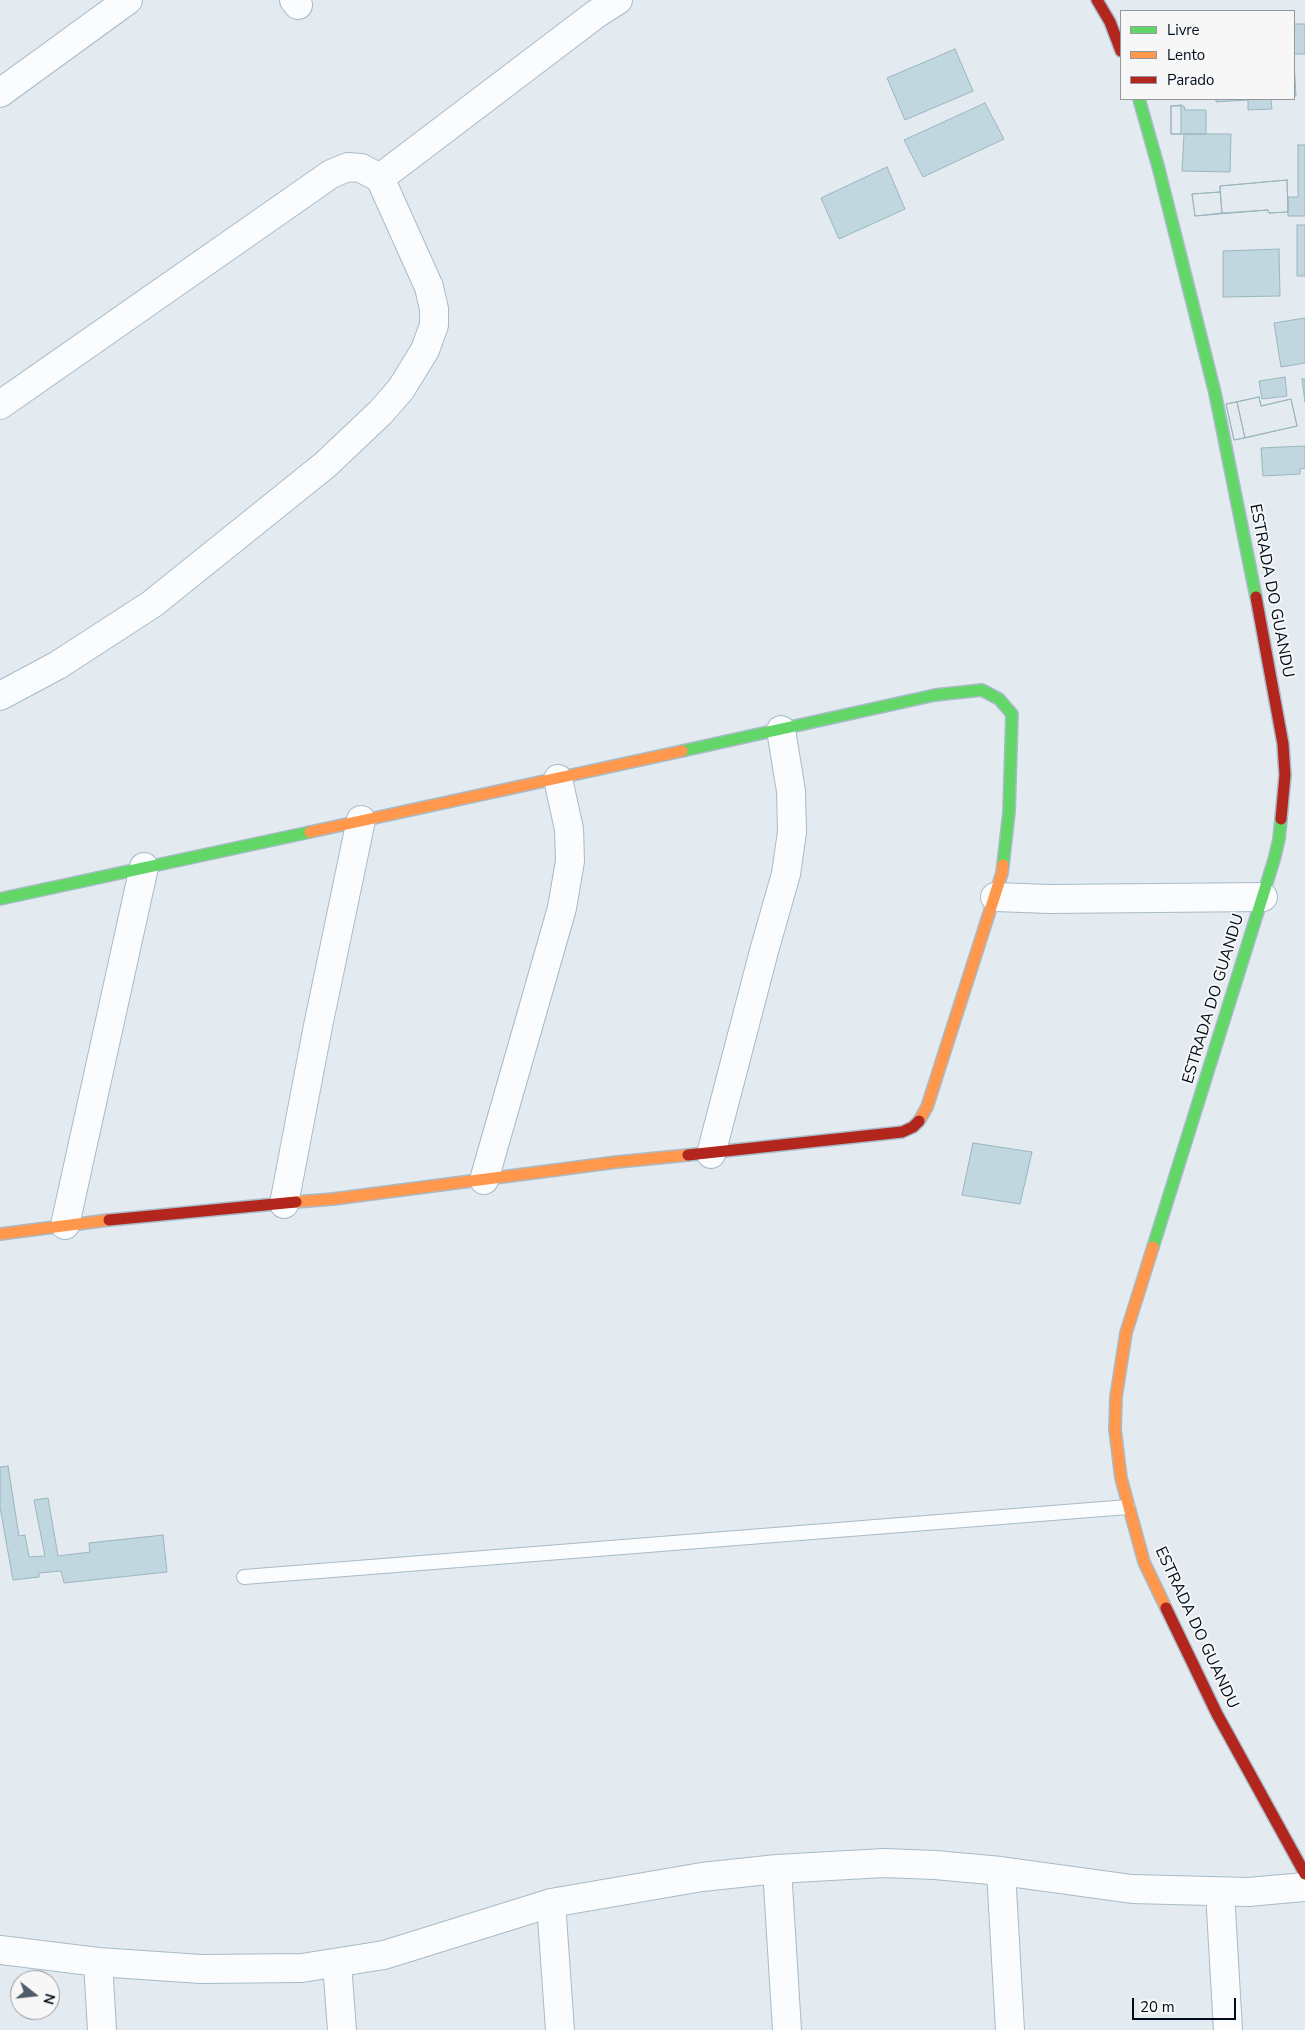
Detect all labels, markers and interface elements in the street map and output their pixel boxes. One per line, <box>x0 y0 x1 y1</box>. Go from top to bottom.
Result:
legend <box>1120 10 1295 100</box>
text: Livre <box>1167 20 1200 40</box>
text: Lento <box>1167 45 1205 65</box>
text: Parado <box>1167 70 1214 90</box>
street label: ESTRADA DO GUANDU <box>1245 503 1297 679</box>
street label: ESTRADA DO GUANDU <box>1179 912 1249 1086</box>
street label: ESTRADA DO GUANDU <box>1150 1544 1242 1712</box>
north arrow <box>10 1970 60 2020</box>
scale bar <box>1135 1988 1239 2020</box>
text: N <box>38 1991 60 2007</box>
text: 20 m <box>1140 1997 1175 2017</box>

